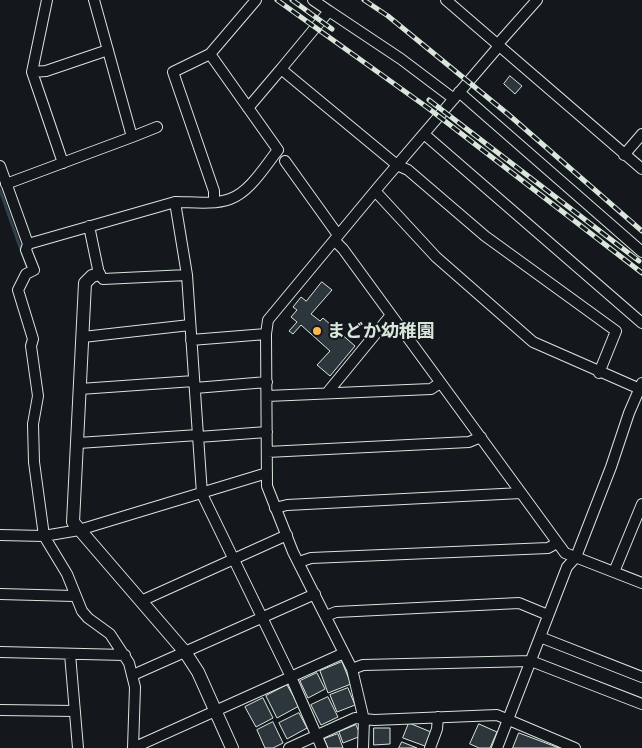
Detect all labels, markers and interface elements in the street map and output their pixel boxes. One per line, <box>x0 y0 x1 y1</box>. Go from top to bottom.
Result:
place label: まどか幼稚園 <box>327 320 435 342</box>
marker: まどか幼稚園 <box>311 325 323 337</box>

